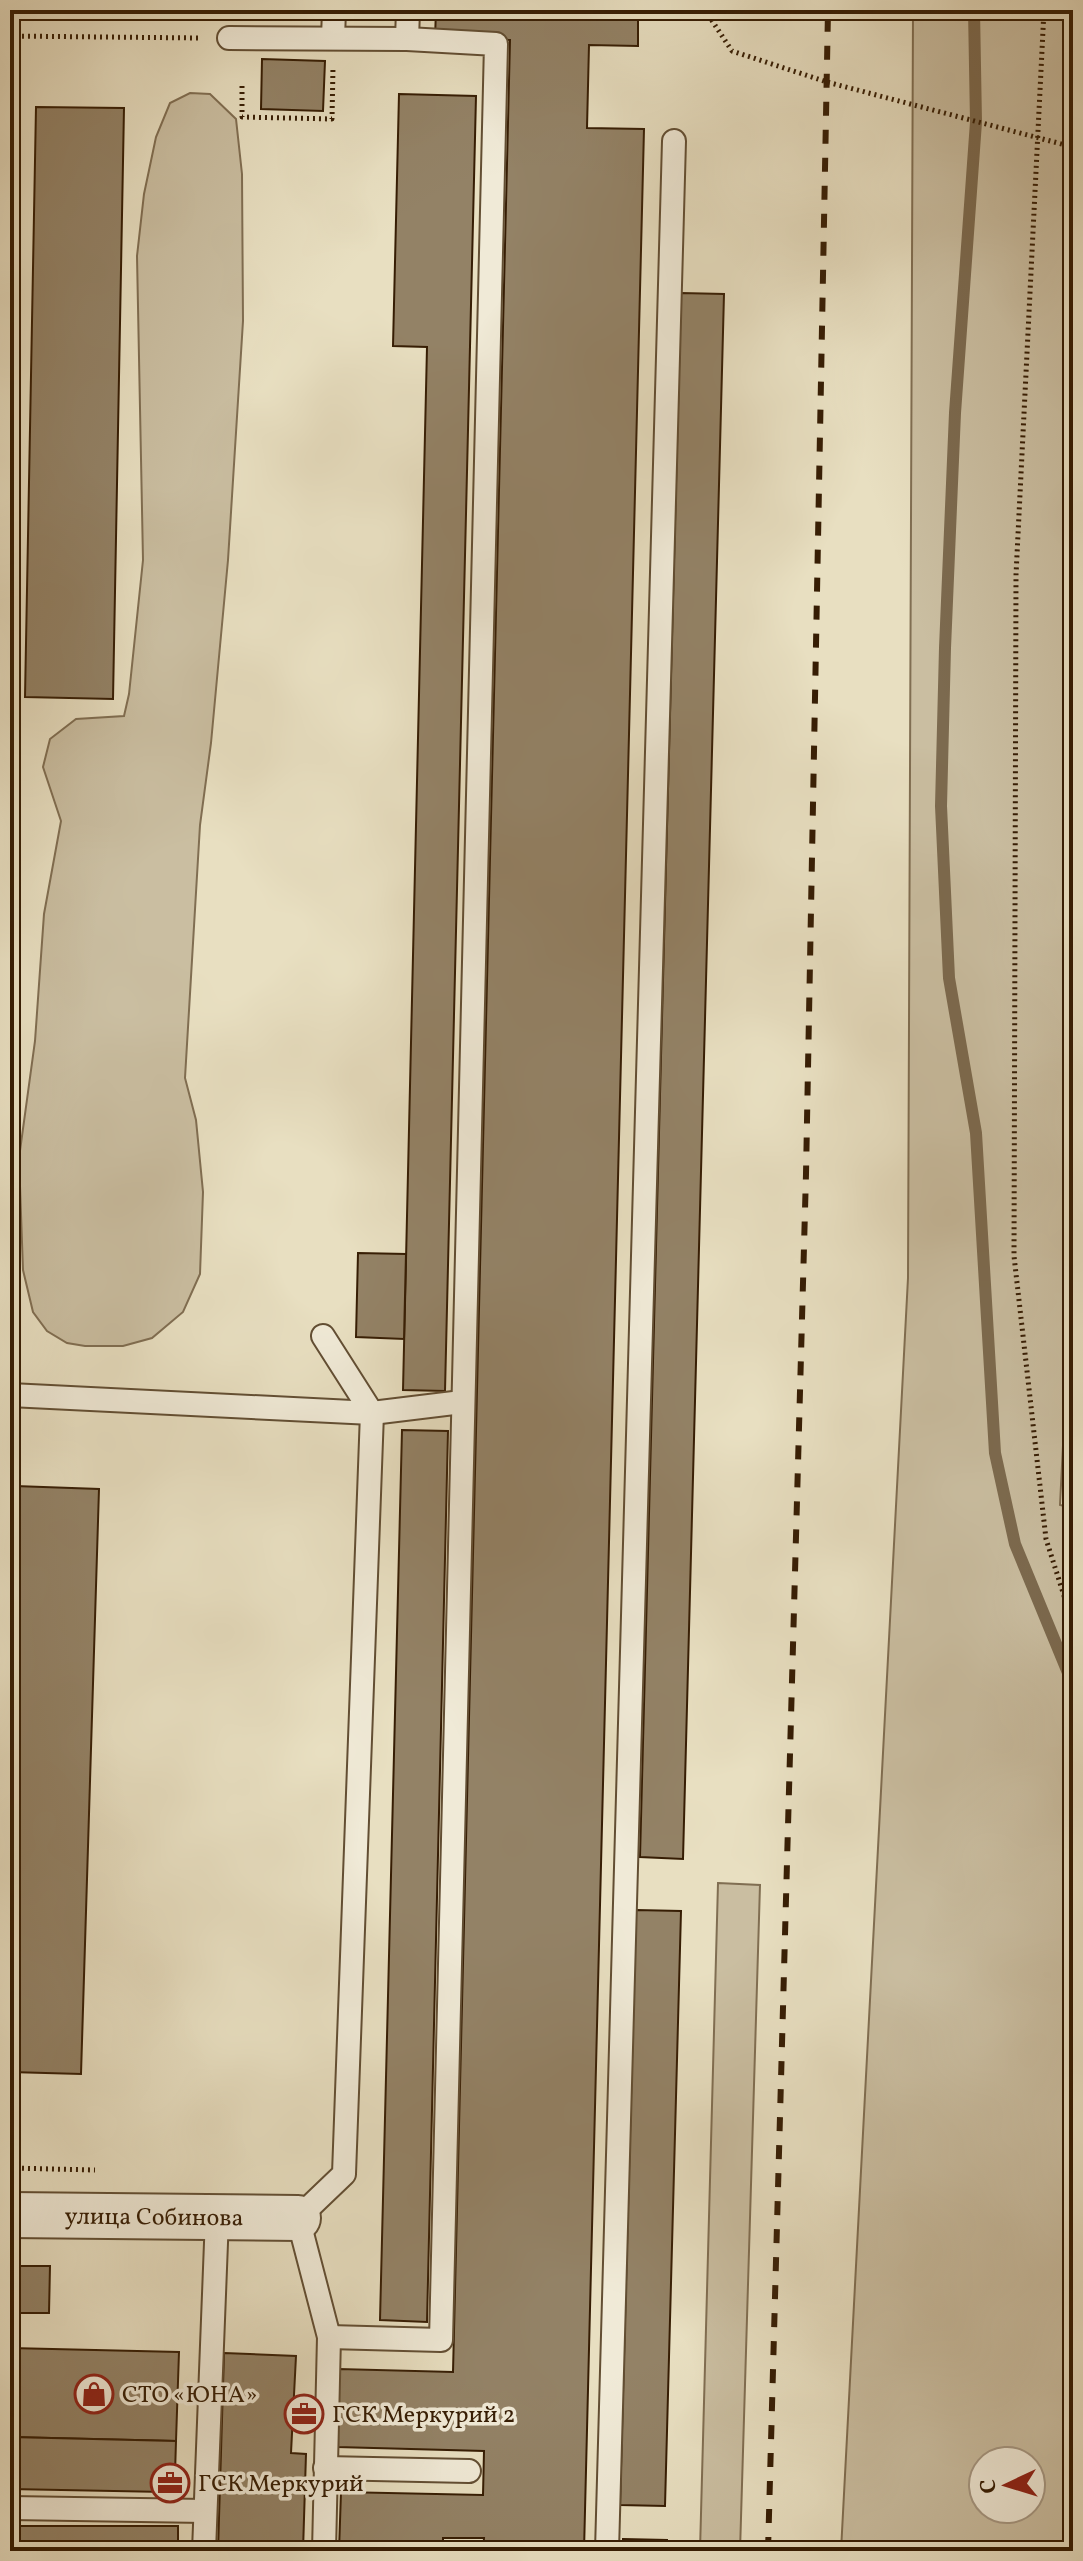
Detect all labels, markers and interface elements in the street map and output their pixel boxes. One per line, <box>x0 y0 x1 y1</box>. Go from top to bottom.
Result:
street label: улица Собинова <box>64 2201 244 2236</box>
shop icon: СТО «ЮНА» <box>73 2373 115 2415</box>
place label: СТО «ЮНА» <box>122 2379 257 2413</box>
office icon: ГСК Меркурий 2 <box>283 2393 325 2435</box>
place label: ГСК Меркурий 2 <box>332 2399 515 2433</box>
north arrow <box>967 2445 1047 2525</box>
office icon: ГСК Меркурий <box>149 2462 191 2504</box>
place label: ГСК Меркурий <box>198 2468 364 2502</box>
text: С <box>974 2478 1005 2494</box>

